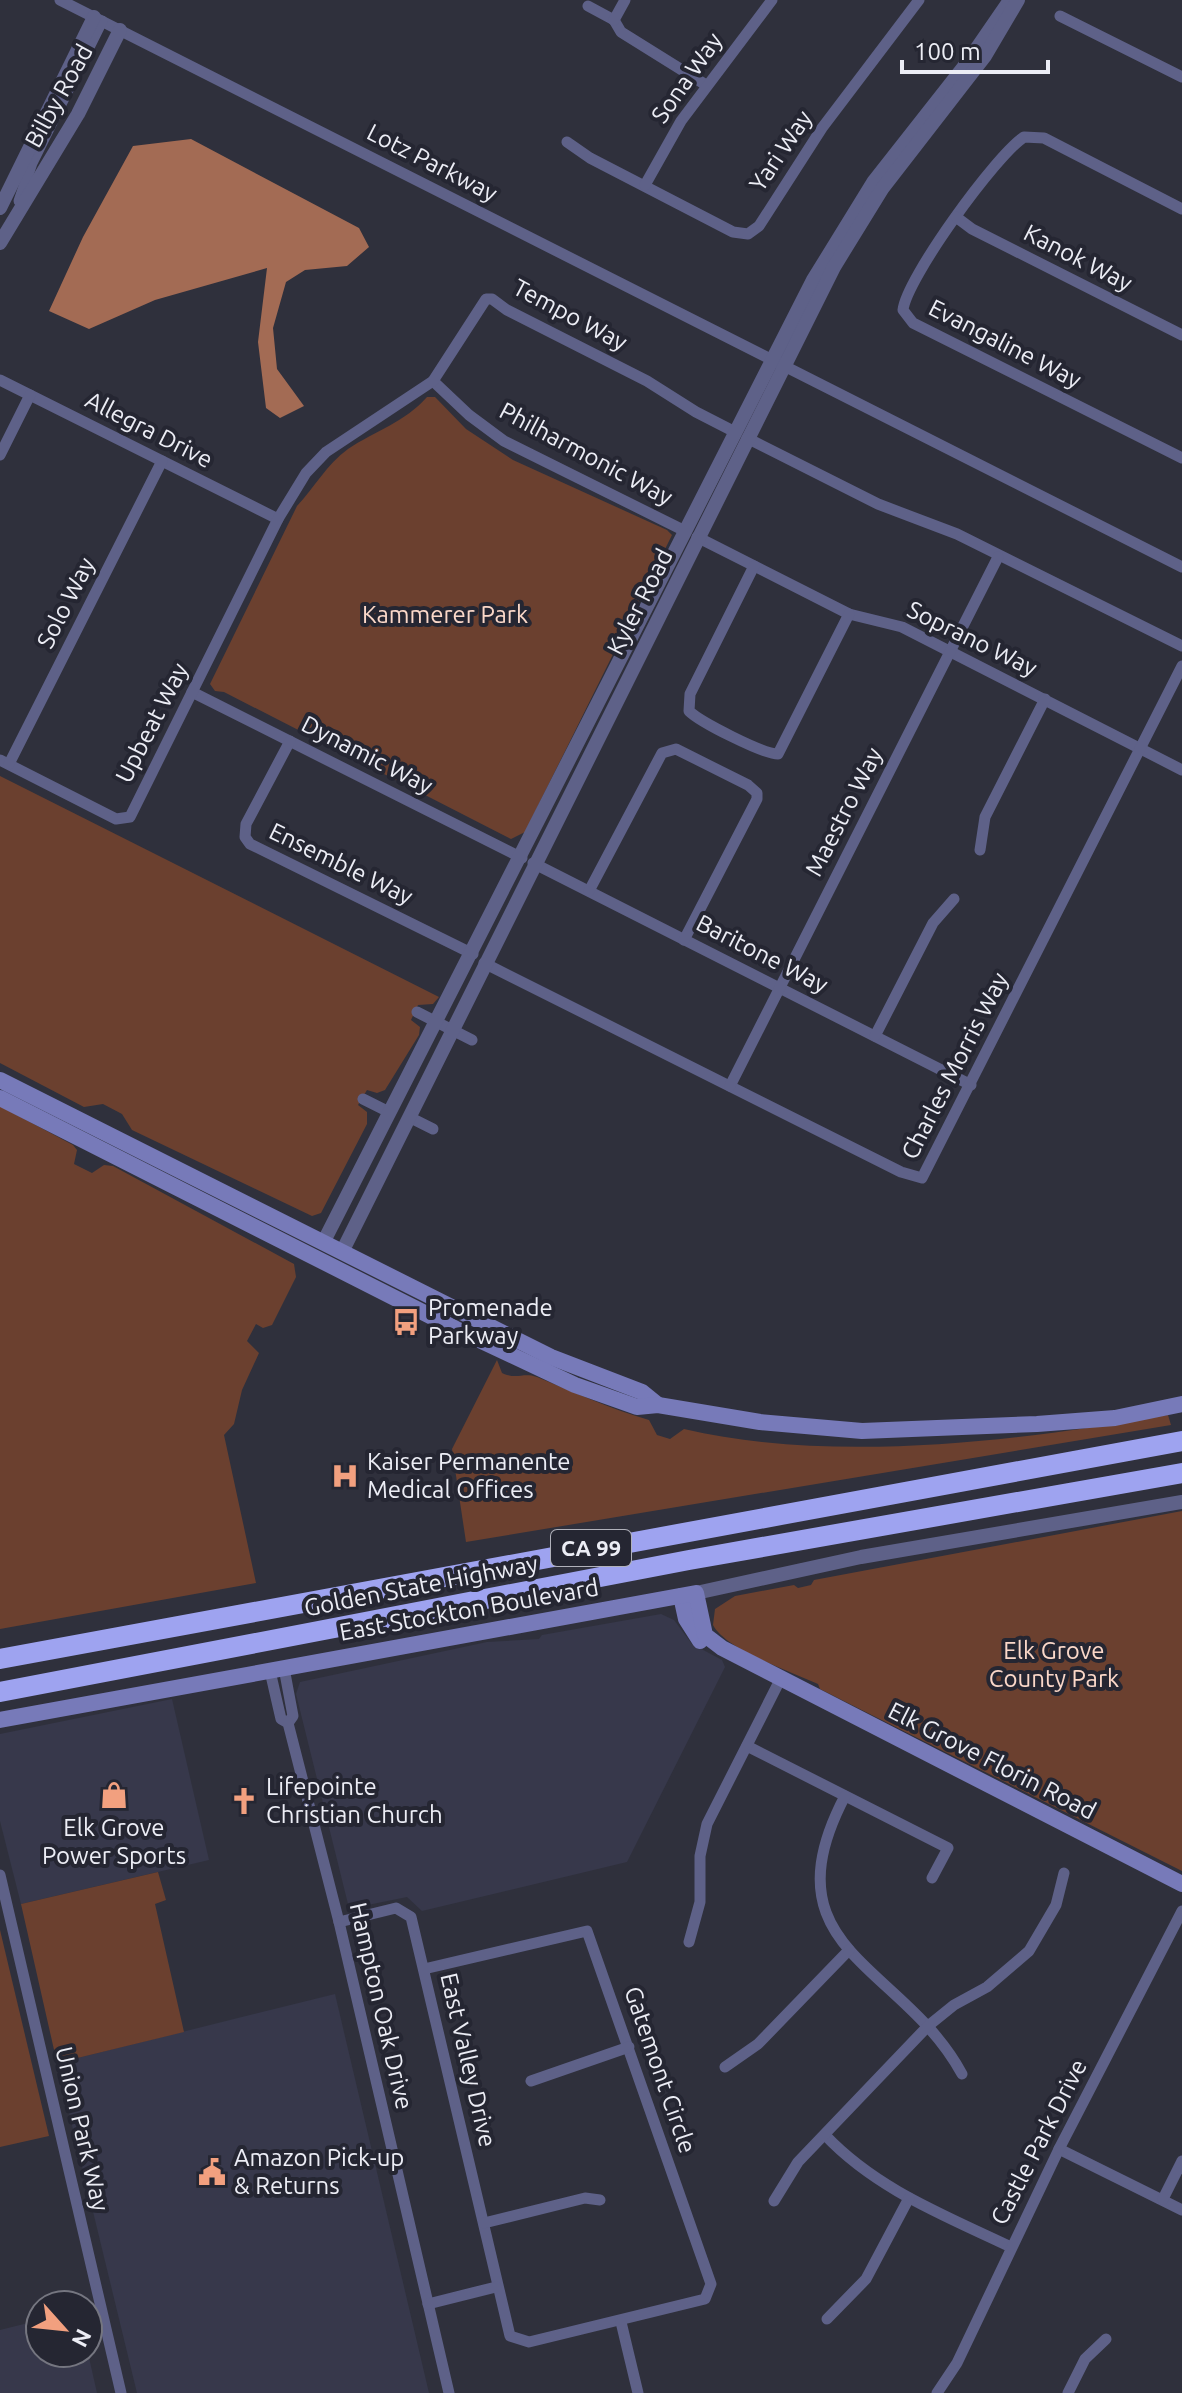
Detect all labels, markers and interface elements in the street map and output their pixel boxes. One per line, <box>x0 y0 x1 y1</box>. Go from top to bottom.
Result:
scale bar <box>902 24 1048 74</box>
street label: Sona Way <box>646 27 728 128</box>
text: 100 m <box>914 38 981 65</box>
street label: Bilby Road <box>19 39 98 152</box>
street label: Yari Way <box>744 105 818 196</box>
street label: Lotz Parkway <box>363 118 502 207</box>
street label: Kanok Way <box>1020 219 1137 297</box>
street label: Tempo Way <box>509 273 632 356</box>
street label: Evangaline Way <box>925 294 1086 394</box>
street label: Allegra Drive <box>81 386 217 473</box>
street label: Philharmonic Way <box>495 397 678 511</box>
street label: Kyler Road <box>601 544 678 659</box>
street label: Solo Way <box>31 553 100 653</box>
street label: Soprano Way <box>903 596 1042 682</box>
park label: Kammerer Park <box>362 601 528 628</box>
street label: Upbeat Way <box>110 658 193 787</box>
street label: Dynamic Way <box>297 710 438 799</box>
street label: Maestro Way <box>800 743 888 880</box>
street label: Ensemble Way <box>265 817 418 910</box>
street label: Baritone Way <box>692 909 833 998</box>
street label: Charles Morris Way <box>896 968 1013 1164</box>
place label: Promenade Parkway <box>428 1294 553 1349</box>
bus stop icon: Promenade Parkway <box>391 1307 421 1337</box>
place label: Kaiser Permanente Medical Offices <box>367 1448 571 1503</box>
hospital icon: Kaiser Permanente Medical Offices <box>330 1461 360 1491</box>
road number: CA 99 <box>551 1530 631 1566</box>
street label: Golden State Highway <box>302 1549 541 1621</box>
street label: East Stockton Boulevard <box>337 1573 601 1646</box>
park label: Elk Grove County Park <box>989 1637 1119 1692</box>
street label: Elk Grove Florin Road <box>884 1697 1100 1825</box>
place label: Lifepointe Christian Church <box>266 1773 443 1828</box>
shop icon: Elk Grove Power Sports <box>99 1780 129 1810</box>
church icon: Lifepointe Christian Church <box>229 1786 259 1816</box>
place label: Elk Grove Power Sports <box>42 1814 186 1869</box>
street label: Hampton Oak Drive <box>345 1900 418 2112</box>
street label: East Valley Drive <box>435 1970 502 2150</box>
street label: Gatemont Circle <box>619 1983 702 2157</box>
street label: Union Park Way <box>50 2044 115 2214</box>
street label: Castle Park Drive <box>985 2055 1092 2229</box>
place label: Amazon Pick-up & Returns <box>234 2144 404 2199</box>
public building icon: Amazon Pick-up & Returns <box>197 2157 227 2187</box>
north arrow <box>24 2289 104 2369</box>
text: N <box>67 2325 97 2351</box>

